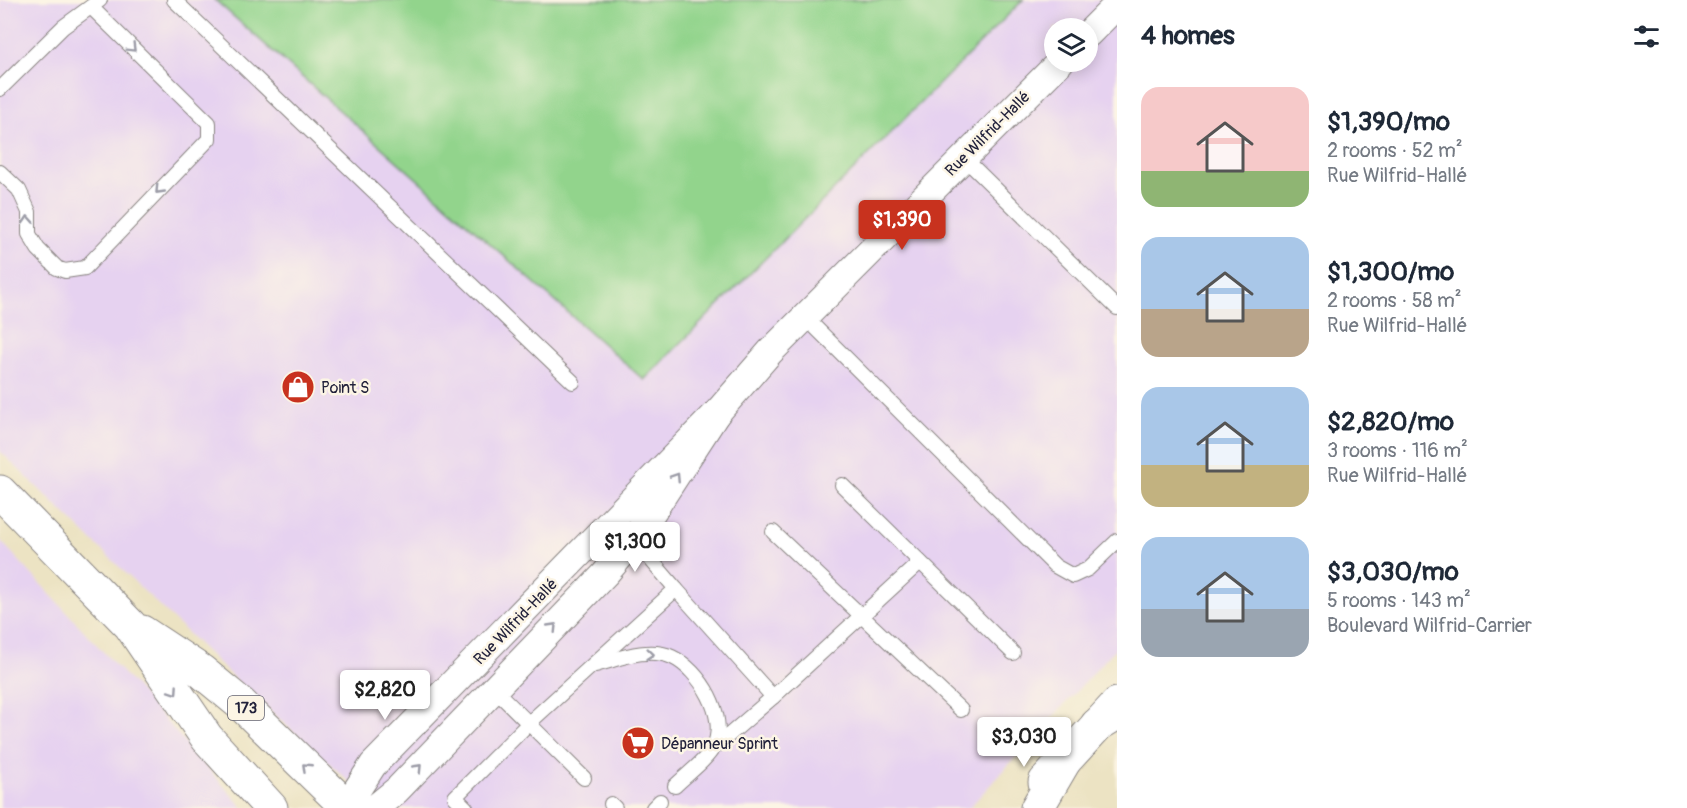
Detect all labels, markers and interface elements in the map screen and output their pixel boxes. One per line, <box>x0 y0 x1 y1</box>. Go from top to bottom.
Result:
map controls <box>1044 18 1098 72</box>
button: layers <box>1044 18 1098 72</box>
text: 4 homes <box>1141 20 1235 52</box>
icon: filters <box>1630 20 1663 53</box>
one-way arrow <box>126 41 136 52</box>
street label: Rue Wilfrid-Hallé <box>941 87 1035 181</box>
text: $1,390/mo <box>1327 106 1450 138</box>
icon: home <box>1189 111 1261 183</box>
text: 2 rooms · 52 m² <box>1327 138 1463 163</box>
text: Rue Wilfrid-Hallé <box>1327 163 1468 188</box>
one-way arrow <box>155 184 166 194</box>
pin: $1,390 <box>853 200 951 251</box>
text: $1,390 <box>873 207 931 232</box>
one-way arrow <box>22 215 35 224</box>
text: $1,300/mo <box>1327 256 1454 288</box>
icon: home <box>1189 261 1261 333</box>
text: 2 rooms · 58 m² <box>1327 288 1462 313</box>
text: Rue Wilfrid-Hallé <box>1327 313 1468 338</box>
shop icon: Point S <box>280 369 316 405</box>
place label: Point S <box>321 378 369 398</box>
text: $2,820/mo <box>1327 406 1454 438</box>
icon: home <box>1189 411 1261 483</box>
text: 3 rooms · 116 m² <box>1327 438 1468 463</box>
text: Rue Wilfrid-Hallé <box>1327 463 1468 488</box>
one-way arrow <box>669 473 681 483</box>
pin: $1,300 <box>586 522 684 573</box>
text: $1,300 <box>604 529 666 554</box>
text: $3,030/mo <box>1327 556 1459 588</box>
icon: home <box>1189 561 1261 633</box>
street label: Rue Wilfrid-Hallé <box>469 574 562 669</box>
text: 5 rooms · 143 m² <box>1327 588 1471 613</box>
text: Boulevard Wilfrid-Carrier <box>1327 613 1532 638</box>
one-way arrow <box>546 624 557 634</box>
one-way arrow <box>645 647 654 660</box>
pin: $2,820 <box>336 670 434 721</box>
text: $2,820 <box>354 677 416 702</box>
one-way arrow <box>167 684 178 695</box>
road number: 173 <box>228 696 264 720</box>
pin: $3,030 <box>975 717 1073 768</box>
text: $3,030 <box>991 724 1057 749</box>
supermarket icon: Dépanneur Sprint <box>620 725 656 761</box>
place label: Dépanneur Sprint <box>661 734 778 754</box>
one-way arrow <box>302 763 312 774</box>
one-way arrow <box>411 764 422 774</box>

